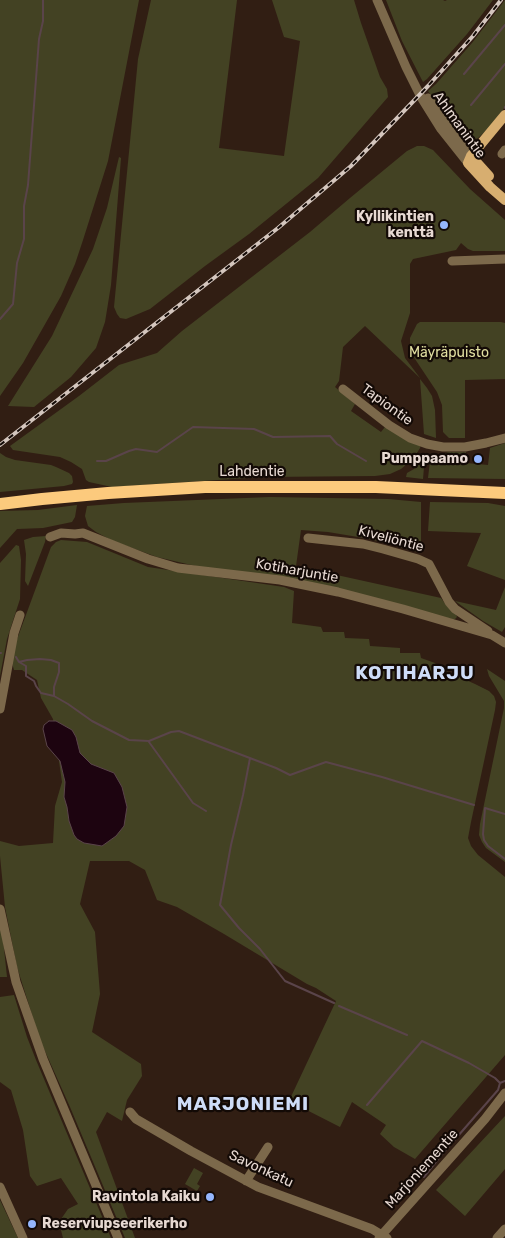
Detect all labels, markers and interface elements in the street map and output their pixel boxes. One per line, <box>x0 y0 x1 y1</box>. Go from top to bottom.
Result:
street label: Ahlmanintie <box>429 88 489 162</box>
place label: Kyllikintien kenttä <box>356 209 434 242</box>
marker: Kyllikintien kenttä <box>438 219 450 231</box>
park label: Mäyräpuisto <box>409 345 489 361</box>
street label: Tapiontie <box>358 381 416 429</box>
place label: Pumppaamo <box>381 451 468 467</box>
marker: Pumppaamo <box>472 453 484 465</box>
street label: Lahdentie <box>219 464 285 480</box>
street label: Kiveliöntie <box>356 522 426 556</box>
street label: Kotiharjuntie <box>254 555 340 587</box>
district label: KOTIHARJU <box>354 663 476 685</box>
district label: MARJONIEMI <box>176 1094 310 1116</box>
street label: Marjoniementie <box>382 1126 462 1212</box>
street label: Savonkatu <box>226 1147 296 1191</box>
place label: Ravintola Kaiku <box>92 1189 200 1205</box>
marker: Ravintola Kaiku <box>204 1191 216 1203</box>
place label: Reserviupseerikerho <box>42 1216 187 1232</box>
marker: Reserviupseerikerho <box>26 1218 38 1230</box>

